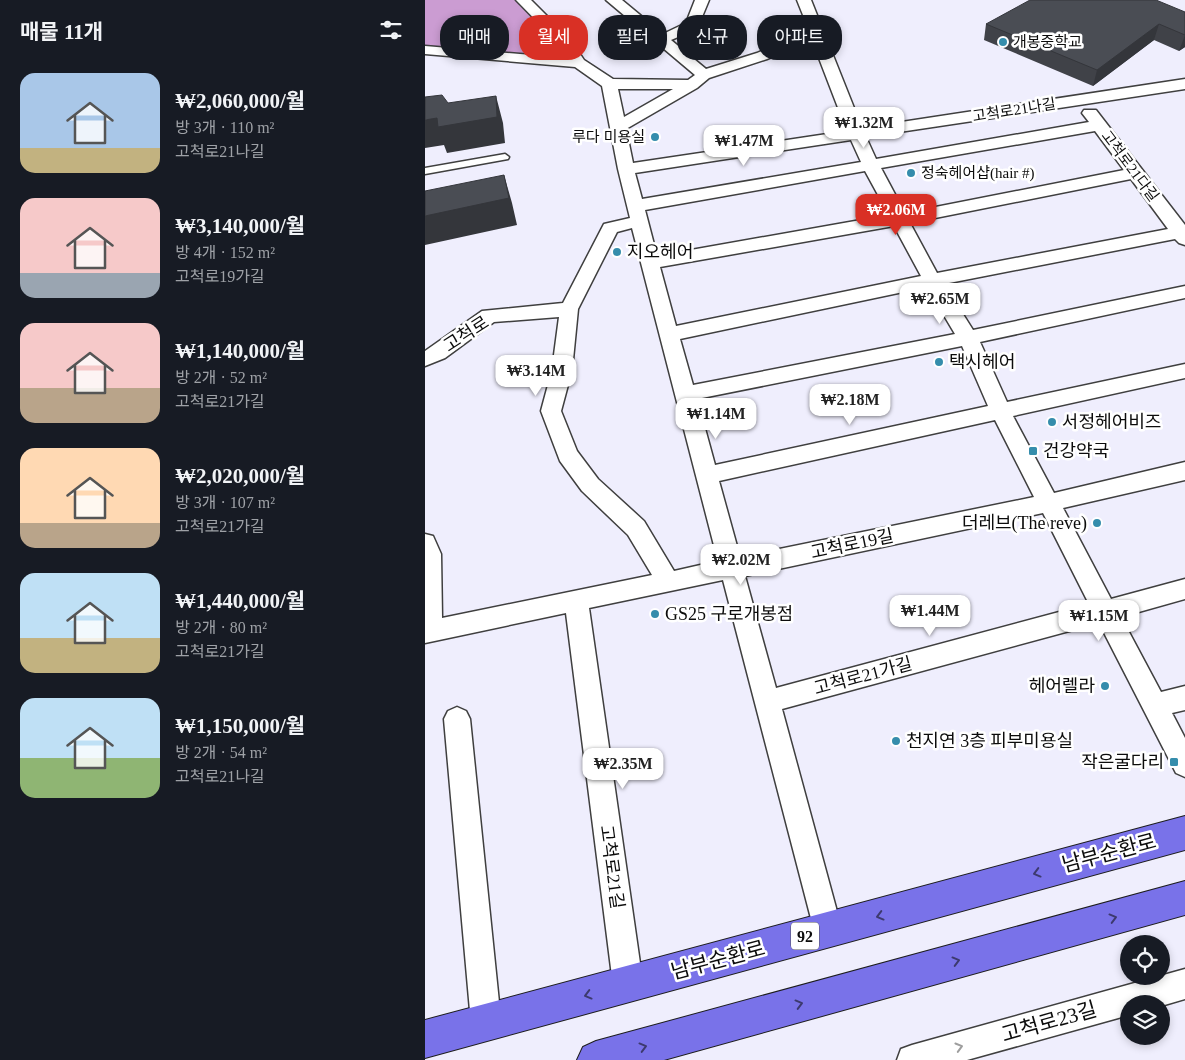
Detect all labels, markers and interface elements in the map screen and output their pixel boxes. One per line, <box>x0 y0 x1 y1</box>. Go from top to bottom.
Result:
chip: 매매 <box>440 15 509 60</box>
chip: 월세 <box>519 15 588 60</box>
chip: 필터 <box>598 15 667 60</box>
chip: 신규 <box>677 15 747 60</box>
chip: 아파트 <box>757 15 842 60</box>
icon: filters <box>377 16 405 44</box>
text: 매물 11개 <box>20 20 103 44</box>
place label: 개봉중학교 <box>1013 33 1082 50</box>
marker: 개봉중학교 <box>997 36 1009 48</box>
text: ₩2,060,000/월 <box>175 89 305 113</box>
icon: home <box>60 93 120 153</box>
street label: 고척로21나길 <box>971 95 1057 124</box>
pin: ₩1.32M <box>823 106 905 149</box>
text: ₩1.32M <box>834 114 894 131</box>
text: 방 3개 · 110 m² <box>175 119 274 136</box>
pin: ₩1.47M <box>703 124 785 167</box>
street label: 고척로21다길 <box>1098 127 1162 204</box>
place label: 루다 미용실 <box>572 129 645 145</box>
marker: 루다 미용실 <box>649 131 661 143</box>
text: ₩1.47M <box>714 132 774 149</box>
text: 고척로21나길 <box>175 143 265 160</box>
place label: 정숙헤어샵(hair #) <box>921 165 1035 182</box>
marker: 정숙헤어샵(hair #) <box>905 167 917 179</box>
pin: ₩2.06M <box>855 194 937 236</box>
text: ₩2.06M <box>866 201 926 218</box>
text: ₩3,140,000/월 <box>175 214 305 238</box>
icon: home <box>60 218 120 278</box>
place label: 지오헤어 <box>627 242 693 262</box>
text: 방 4개 · 152 m² <box>175 244 275 261</box>
marker: 지오헤어 <box>611 246 623 258</box>
text: 고척로19가길 <box>175 268 265 285</box>
pin: ₩2.65M <box>899 282 981 325</box>
text: ₩2.65M <box>910 290 970 307</box>
street label: 고척로 <box>440 312 492 356</box>
text: ₩1,140,000/월 <box>175 339 305 363</box>
icon: home <box>60 343 120 403</box>
place label: 택시헤어 <box>949 352 1015 372</box>
pin: ₩3.14M <box>495 354 577 397</box>
marker: 택시헤어 <box>933 356 945 368</box>
text: ₩3.14M <box>506 362 566 379</box>
text: 방 2개 · 52 m² <box>175 369 267 386</box>
pin: ₩2.18M <box>809 384 891 426</box>
text: ₩2.18M <box>820 391 880 408</box>
text: 고척로21가길 <box>175 393 265 410</box>
pin: ₩1.14M <box>675 398 757 440</box>
text: ₩1.14M <box>686 405 746 422</box>
place label: 서정헤어비즈 <box>1062 412 1161 432</box>
marker: 서정헤어비즈 <box>1046 416 1058 428</box>
place label: 건강약국 <box>1043 441 1109 461</box>
marker: 건강약국 <box>1027 445 1039 457</box>
text: ₩2,020,000/월 <box>175 464 305 488</box>
icon: home <box>60 468 120 528</box>
text: 방 3개 · 107 m² <box>175 494 275 511</box>
place label: 더레브(The reve) <box>962 513 1087 534</box>
marker: 더레브(The reve) <box>1091 517 1103 529</box>
text: 고척로21가길 <box>175 518 265 535</box>
street label: 고척로19길 <box>809 525 895 563</box>
pin: ₩2.02M <box>700 544 782 586</box>
text: ₩2.02M <box>711 551 771 568</box>
text: ₩1,440,000/월 <box>175 589 305 613</box>
icon: home <box>60 593 120 653</box>
pin: ₩1.44M <box>889 594 971 637</box>
pin: ₩1.15M <box>1058 600 1140 642</box>
text: ₩1.44M <box>900 602 960 619</box>
place label: GS25 구로개봉점 <box>665 604 793 624</box>
text: ₩1.15M <box>1069 607 1129 624</box>
marker: GS25 구로개봉점 <box>649 608 661 620</box>
text: 방 2개 · 80 m² <box>175 619 267 636</box>
text: 고척로21가길 <box>175 643 265 660</box>
street label: 고척로21가길 <box>812 653 914 699</box>
place label: 헤어렐라 <box>1029 676 1095 696</box>
marker: 헤어렐라 <box>1099 680 1111 692</box>
text: ₩1,150,000/월 <box>175 714 305 738</box>
icon: home <box>60 718 120 778</box>
place label: 천지연 3층 피부미용실 <box>906 731 1073 751</box>
marker: 천지연 3층 피부미용실 <box>890 735 902 747</box>
text: 방 2개 · 54 m² <box>175 744 267 761</box>
pin: ₩2.35M <box>582 748 664 790</box>
place label: 작은굴다리 <box>1081 752 1164 772</box>
text: ₩2.35M <box>593 755 653 772</box>
marker: 작은굴다리 <box>1168 756 1180 768</box>
text: 고척로21나길 <box>175 768 265 785</box>
street label: 고척로21길 <box>596 824 628 910</box>
street label: 남부순환로 <box>1059 829 1159 877</box>
one-way arrow <box>1032 867 1041 878</box>
one-way arrow <box>876 910 884 920</box>
one-way arrow <box>1108 913 1117 924</box>
road number: 92 <box>791 922 819 949</box>
map controls <box>1120 935 1170 1045</box>
button: locate <box>1120 935 1170 985</box>
street label: 남부순환로 <box>668 936 768 984</box>
one-way arrow <box>952 956 960 967</box>
one-way arrow <box>583 989 592 1000</box>
button: layers <box>1120 995 1170 1045</box>
street label: 고척로23길 <box>998 997 1100 1047</box>
one-way arrow <box>795 999 804 1010</box>
one-way arrow <box>638 1042 647 1053</box>
one-way arrow <box>955 1042 964 1053</box>

